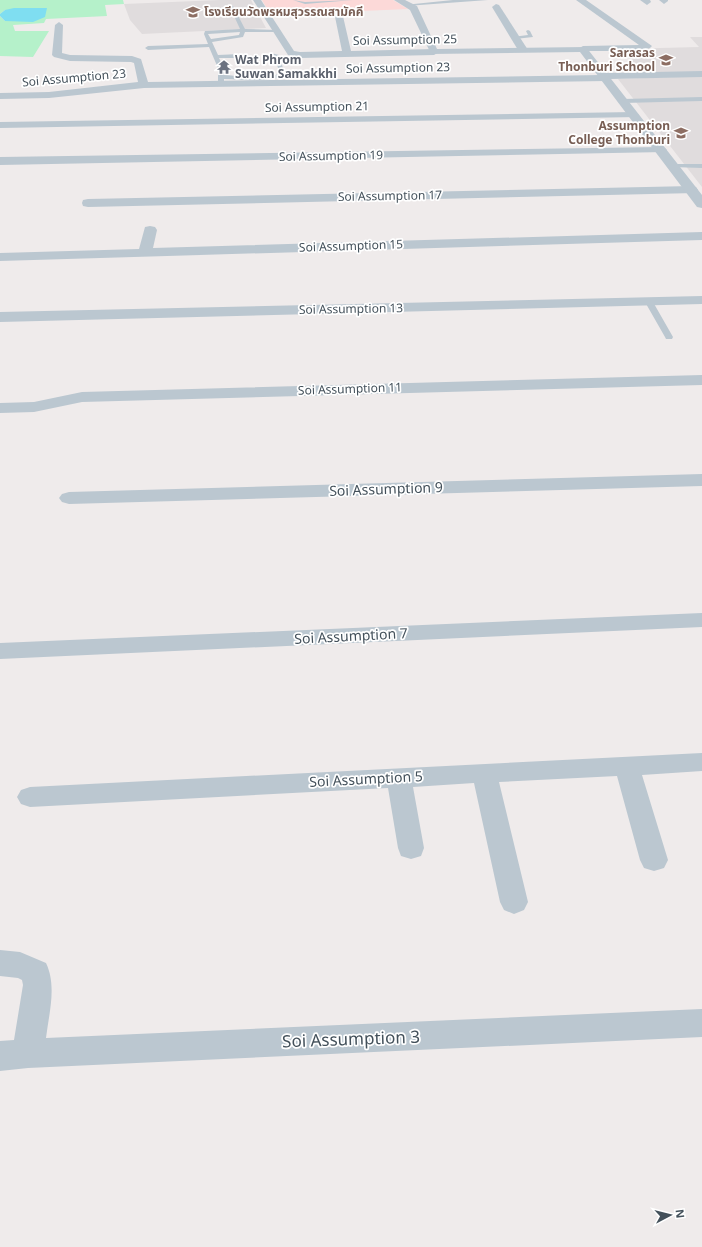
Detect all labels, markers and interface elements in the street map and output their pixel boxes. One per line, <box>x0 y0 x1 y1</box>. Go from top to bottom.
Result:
place label: โรงเรียนวัดพรหมสุวรรณสามัคคี <box>204 3 363 20</box>
school or university icon: โรงเรียนวัดพรหมสุวรรณสามัคคี <box>185 4 201 20</box>
street label: Soi Assumption 25 <box>353 30 457 49</box>
place label: Sarasas Thonburi School <box>558 44 655 75</box>
place label: Wat Phrom Suwan Samakkhi <box>235 51 337 82</box>
school or university icon: Sarasas Thonburi School <box>658 52 674 68</box>
street label: Soi Assumption 23 <box>346 58 450 77</box>
temple icon: Wat Phrom Suwan Samakkhi <box>216 59 232 75</box>
street label: Soi Assumption 23 <box>21 64 127 91</box>
street label: Soi Assumption 21 <box>265 97 369 116</box>
place label: Assumption College Thonburi <box>568 117 670 148</box>
school or university icon: Assumption College Thonburi <box>673 125 689 141</box>
street label: Soi Assumption 19 <box>279 146 383 165</box>
street label: Soi Assumption 17 <box>338 186 442 205</box>
street label: Soi Assumption 15 <box>299 235 403 256</box>
street label: Soi Assumption 13 <box>299 299 403 318</box>
street label: Soi Assumption 11 <box>298 378 402 399</box>
street label: Soi Assumption 9 <box>329 477 443 500</box>
street label: Soi Assumption 7 <box>294 623 408 648</box>
street label: Soi Assumption 5 <box>309 766 423 791</box>
street label: Soi Assumption 3 <box>282 1025 420 1052</box>
north arrow <box>650 1195 690 1235</box>
text: N <box>672 1208 688 1219</box>

